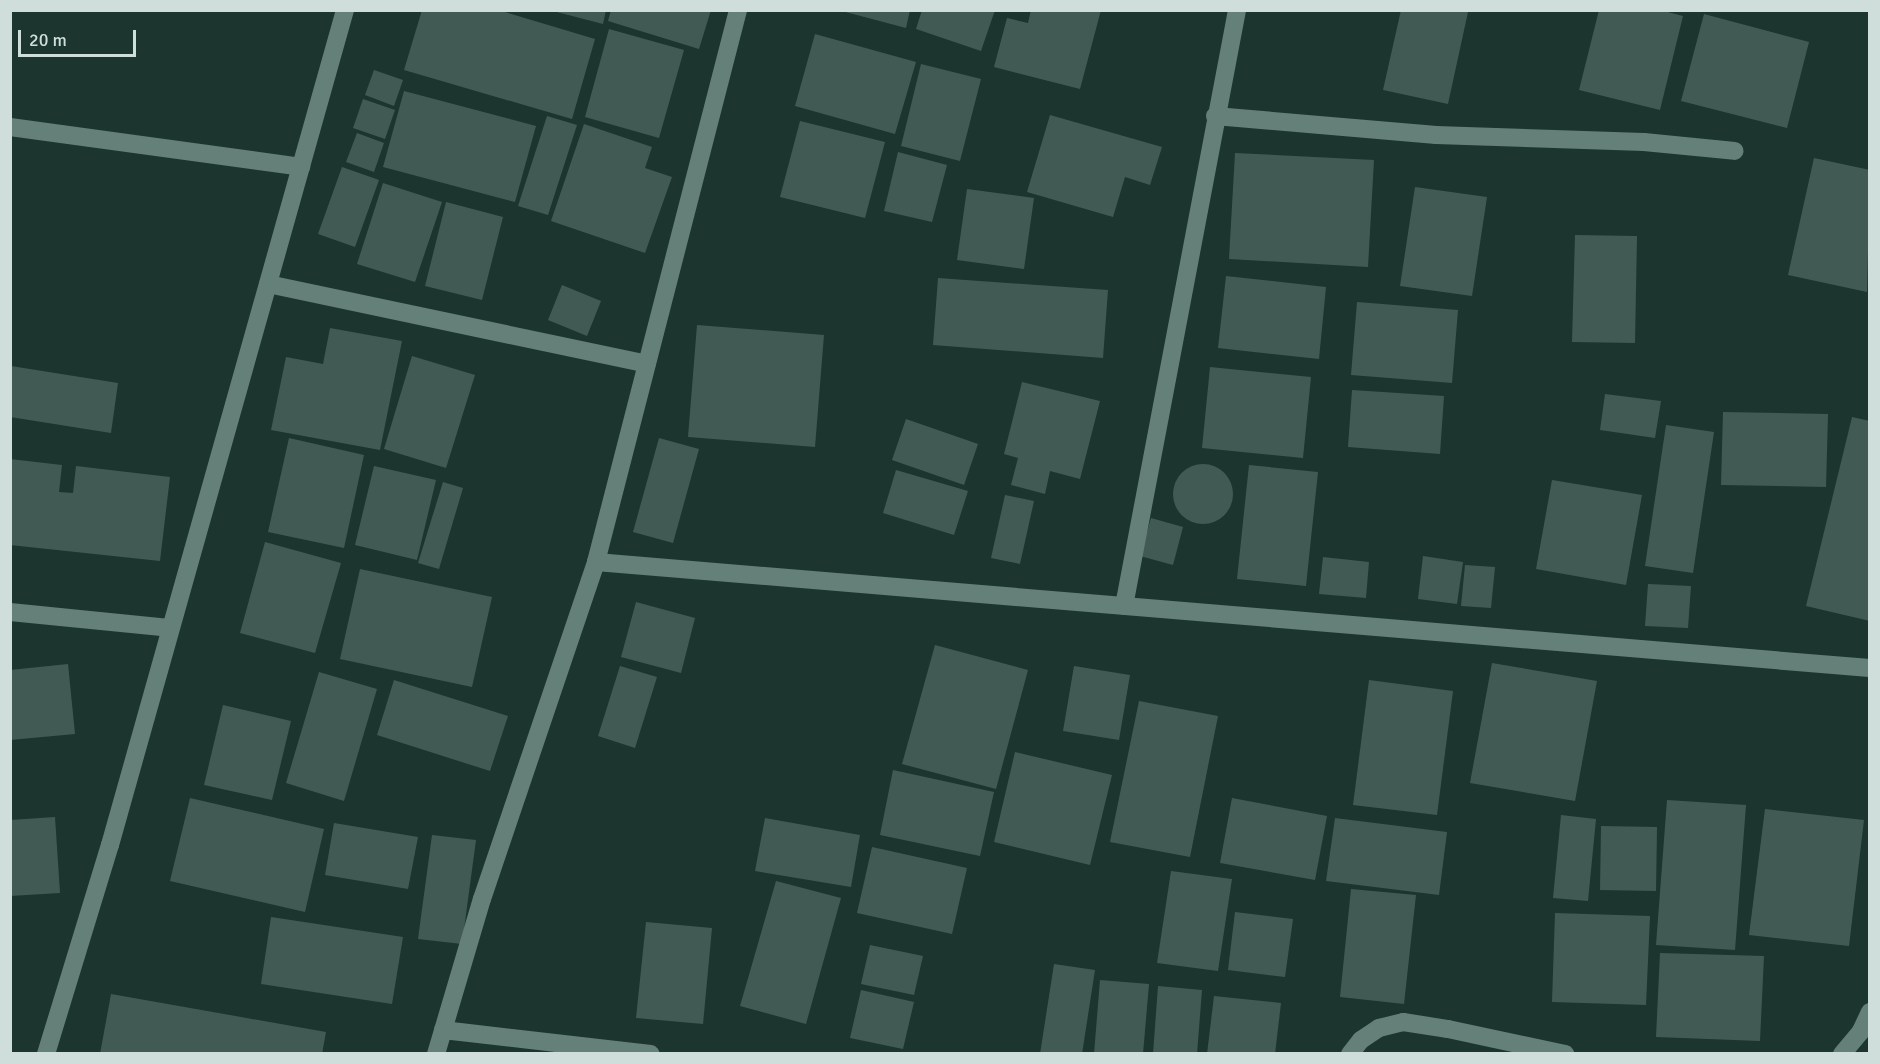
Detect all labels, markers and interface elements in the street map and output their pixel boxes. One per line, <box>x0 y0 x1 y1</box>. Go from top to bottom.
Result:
scale bar <box>21 18 140 56</box>
text: 20 m <box>29 29 67 51</box>

